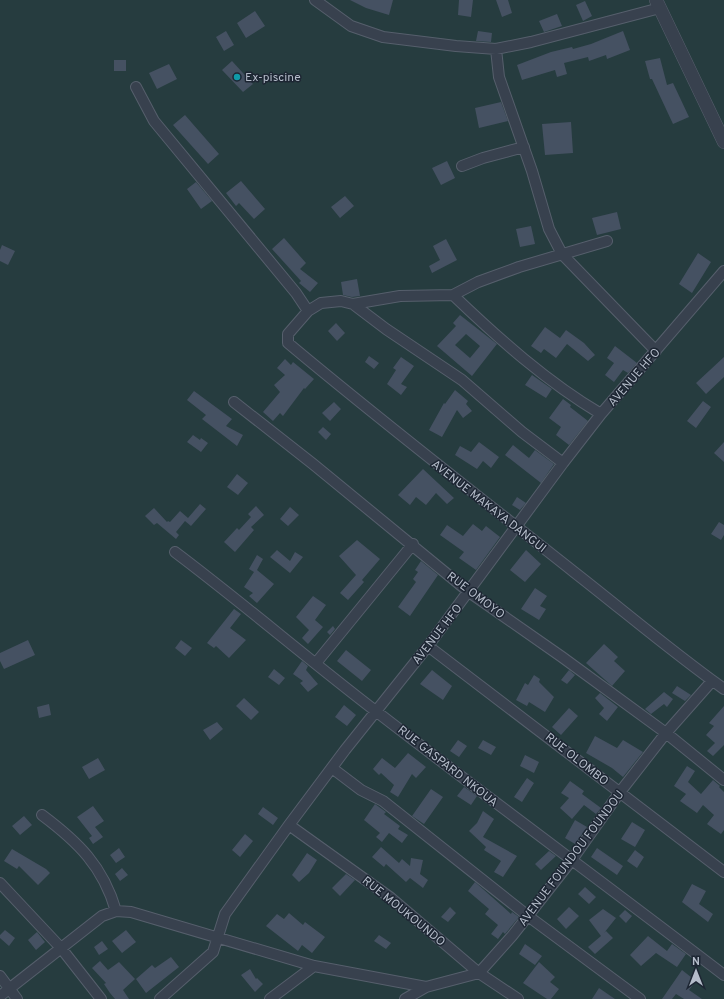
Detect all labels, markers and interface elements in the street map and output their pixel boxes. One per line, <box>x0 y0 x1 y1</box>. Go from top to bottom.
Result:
place label: Ex-piscine <box>245 70 301 86</box>
marker: Ex-piscine <box>232 72 242 82</box>
street label: AVENUE HFO <box>605 345 665 410</box>
street label: AVENUE MAKAYA DANGUI <box>428 457 549 557</box>
street label: RUE OMOYO <box>443 569 508 623</box>
street label: AVENUE HFO <box>409 601 466 668</box>
street label: RUE GASPARD NKOUA <box>394 723 501 811</box>
street label: RUE OLOMBO <box>541 730 611 790</box>
street label: AVENUE FOUNDOU FOUNDOU <box>515 787 628 930</box>
street label: RUE MOUKOUNDO <box>358 873 448 950</box>
north arrow <box>676 951 716 991</box>
text: N <box>692 955 700 969</box>

